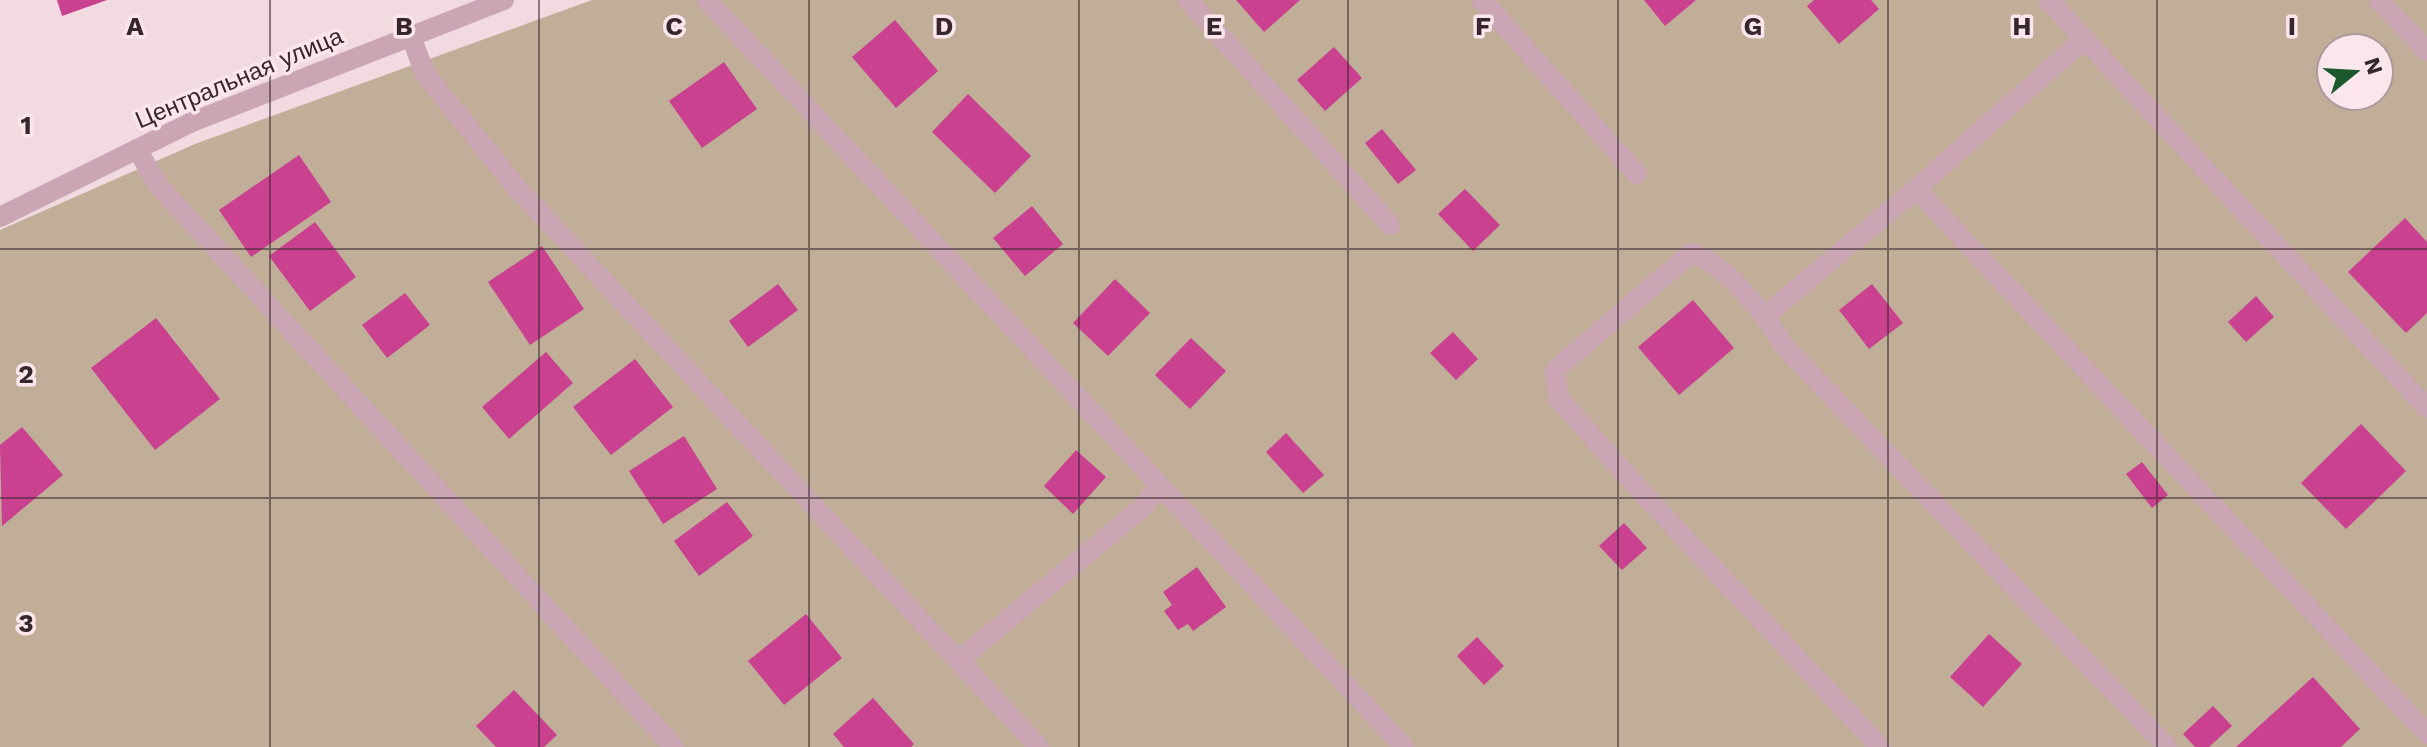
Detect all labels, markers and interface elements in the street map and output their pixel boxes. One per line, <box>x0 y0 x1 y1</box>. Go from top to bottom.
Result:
text: A <box>126 11 144 41</box>
text: B <box>395 11 413 41</box>
text: C <box>665 11 683 41</box>
text: D <box>935 11 953 41</box>
text: E <box>1206 11 1222 41</box>
text: F <box>1475 11 1491 41</box>
text: G <box>1744 11 1762 41</box>
text: H <box>2012 11 2032 41</box>
text: I <box>2288 11 2296 41</box>
street label: Центральная улица <box>131 21 347 134</box>
north arrow <box>2315 32 2395 112</box>
text: N <box>2359 54 2388 78</box>
text: 1 <box>20 110 32 140</box>
text: 2 <box>18 359 34 389</box>
text: 3 <box>18 608 34 638</box>

